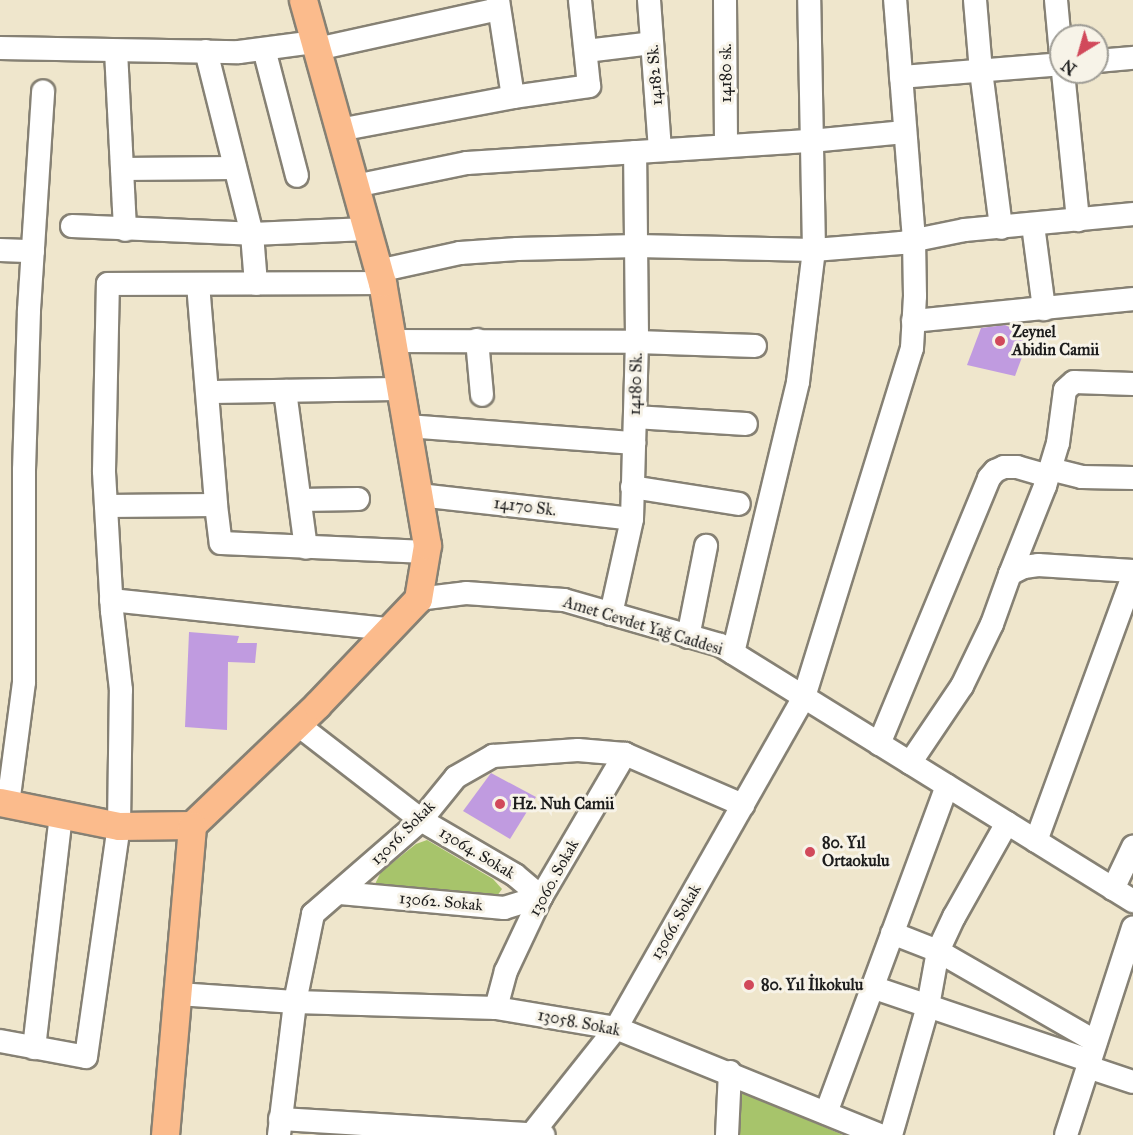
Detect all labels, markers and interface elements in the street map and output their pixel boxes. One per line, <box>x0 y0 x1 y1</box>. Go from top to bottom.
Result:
north arrow <box>1049 24 1109 84</box>
street label: 14180 sk. <box>716 43 736 103</box>
street label: 14182 Sk. <box>643 44 667 106</box>
text: N <box>1058 56 1080 79</box>
place label: Zeynel Abidin Camii <box>1012 322 1099 360</box>
marker: Zeynel Abidin Camii <box>993 334 1007 348</box>
street label: 14180 Sk. <box>625 352 647 416</box>
street label: 14170 Sk. <box>493 494 557 520</box>
street label: Amet Cevdet Yağ Caddesi <box>561 593 725 659</box>
place label: Hz. Nuh Camii <box>512 794 614 814</box>
street label: 13056. Sokak <box>367 797 439 869</box>
marker: Hz. Nuh Camii <box>493 797 507 811</box>
street label: 13064. Sokak <box>436 823 518 883</box>
place label: 80. Yıl Ortaokulu <box>822 833 889 871</box>
street label: 13060. Sokak <box>525 836 583 920</box>
marker: 80. Yıl Ortaokulu <box>803 845 817 859</box>
street label: 13066. Sokak <box>647 881 705 963</box>
street label: 13062. Sokak <box>398 889 484 915</box>
place label: 80. Yıl İlkokulu <box>761 975 863 995</box>
marker: 80. Yıl İlkokulu <box>742 978 756 992</box>
street label: 13058. Sokak <box>536 1006 622 1040</box>

